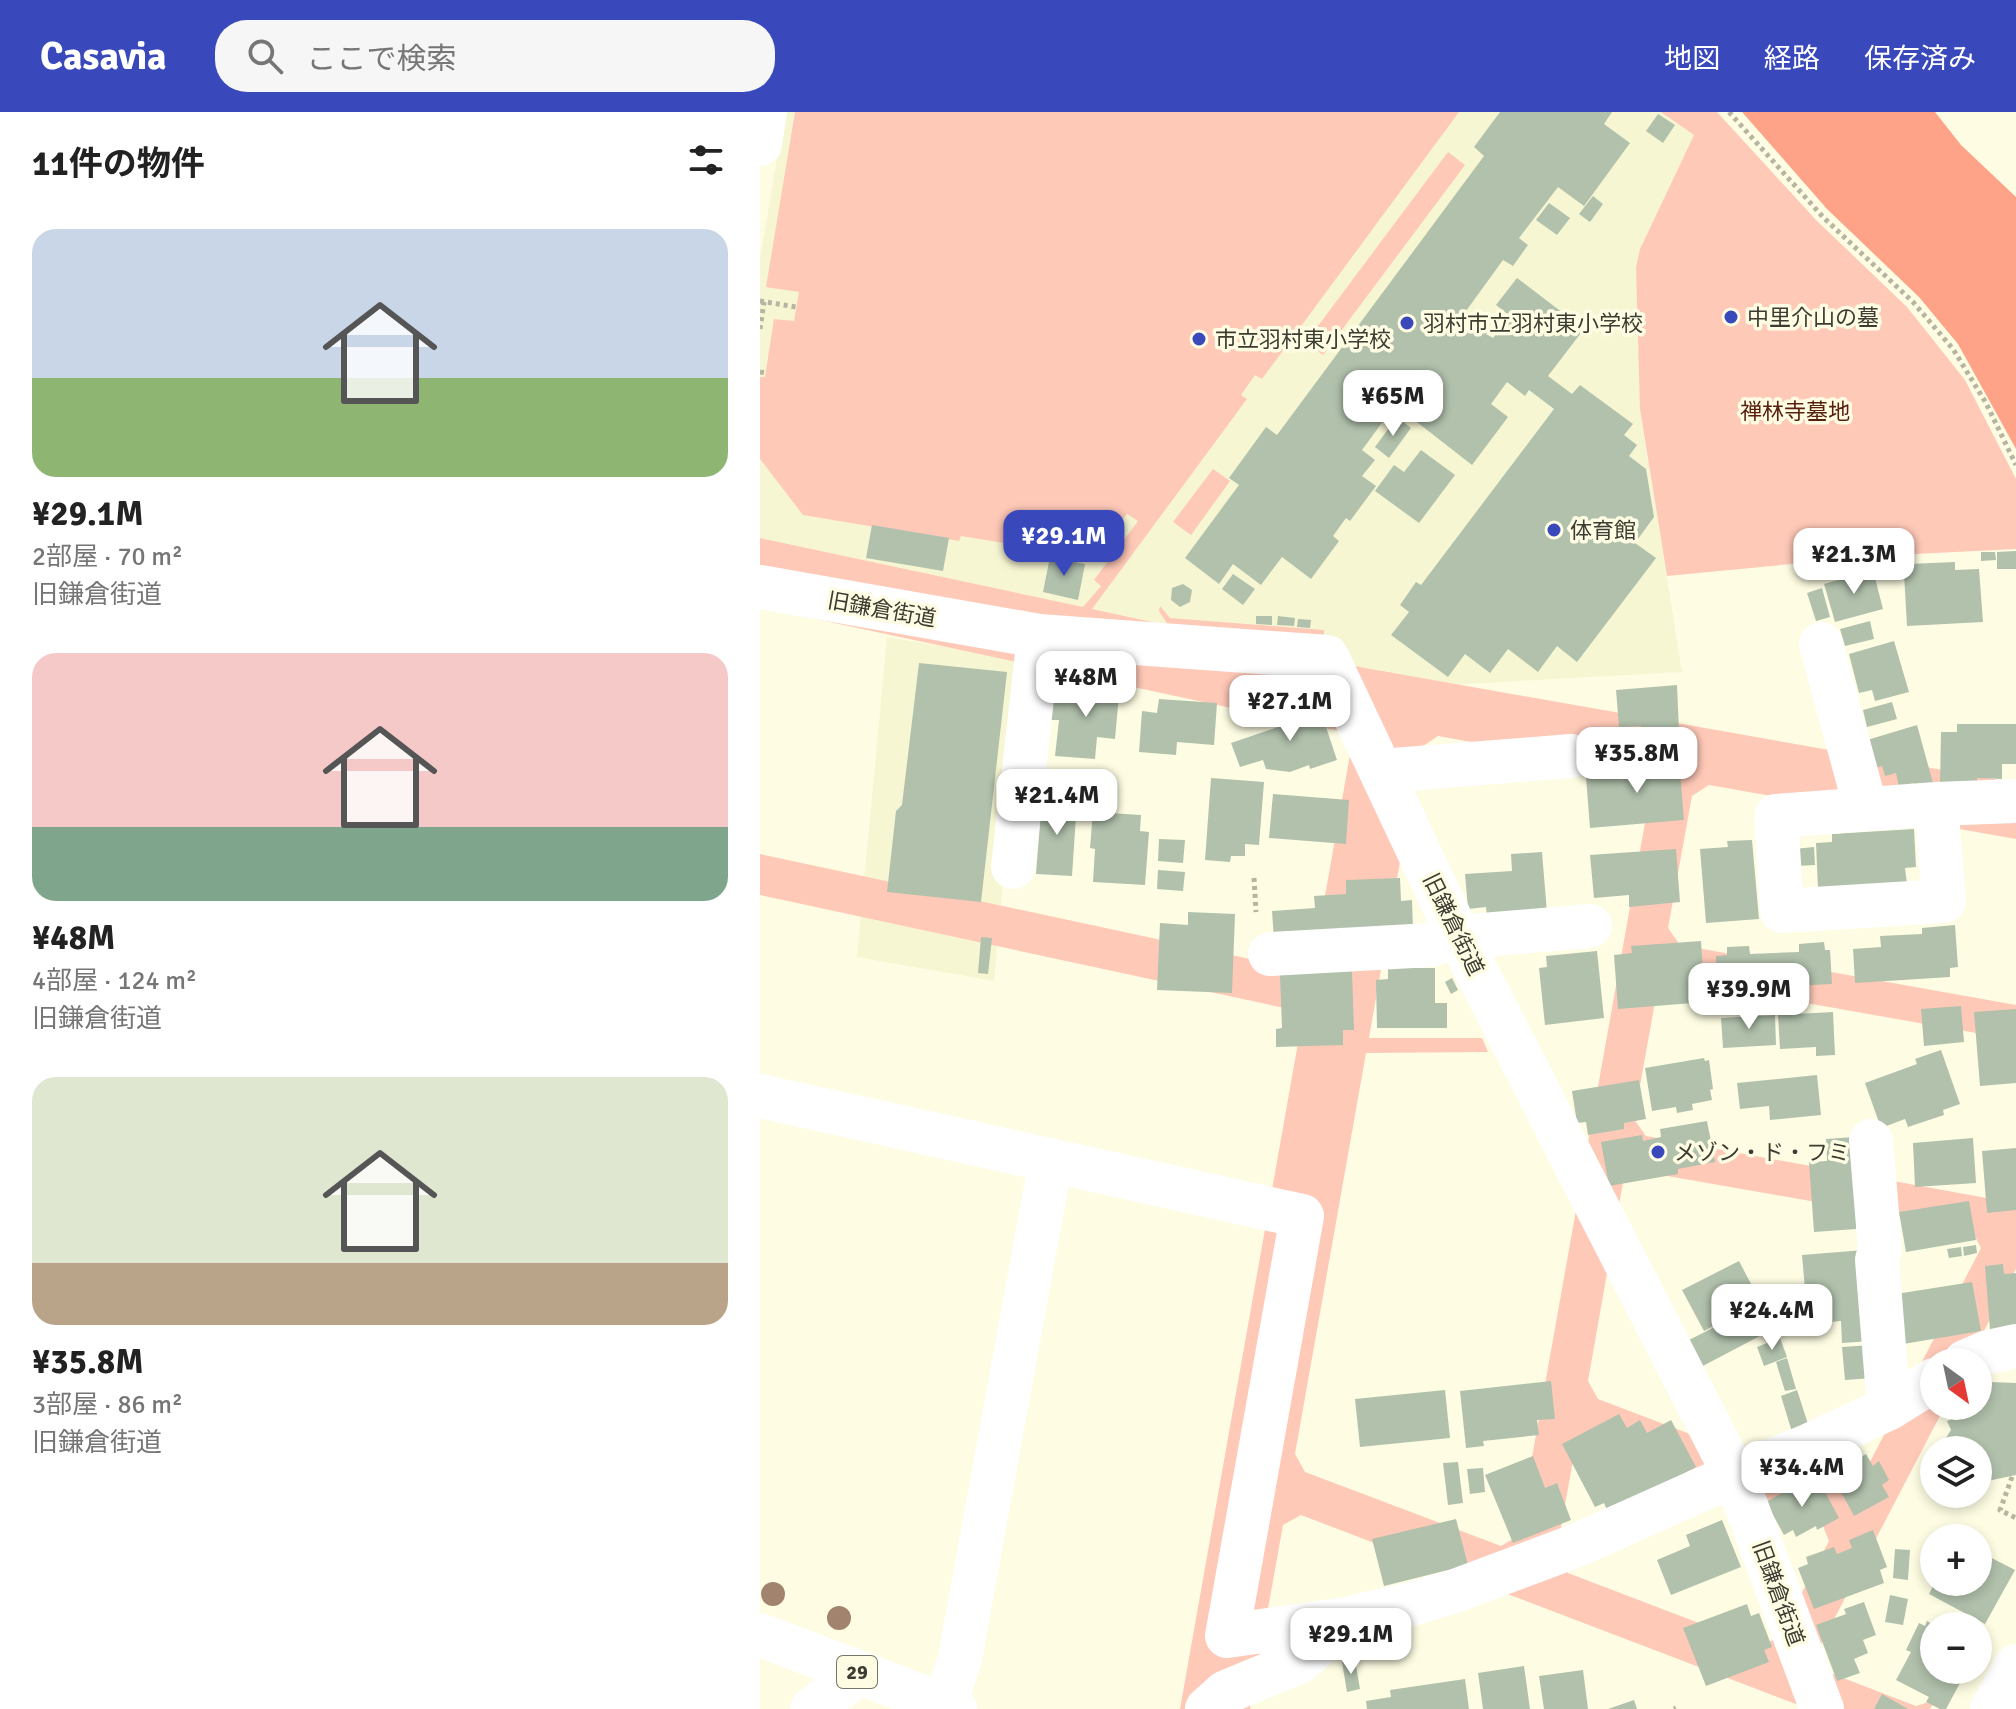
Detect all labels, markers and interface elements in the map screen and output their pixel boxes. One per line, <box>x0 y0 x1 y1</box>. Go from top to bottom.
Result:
search box <box>215 20 775 92</box>
text: Casavia <box>40 33 167 80</box>
icon: search <box>243 34 287 78</box>
text: ここで検索 <box>307 41 457 78</box>
text: 地図 <box>1664 42 1720 76</box>
text: 経路 <box>1764 42 1820 76</box>
text: 保存済み <box>1864 42 1976 76</box>
icon: filters <box>684 138 728 182</box>
text: 11件の物件 <box>32 143 205 185</box>
icon: home <box>308 281 452 425</box>
place label: 中里介山の墓 <box>1747 304 1879 331</box>
marker: 中里介山の墓 <box>1722 308 1740 326</box>
place label: 羽村市立羽村東小学校 <box>1423 310 1643 337</box>
marker: 羽村市立羽村東小学校 <box>1398 314 1416 332</box>
place label: 市立羽村東小学校 <box>1215 326 1391 353</box>
marker: 市立羽村東小学校 <box>1190 330 1208 348</box>
pin: ¥65M <box>1346 370 1440 438</box>
text: ¥65M <box>1361 380 1425 412</box>
park label: 禅林寺墓地 <box>1740 398 1850 425</box>
text: ¥29.1M <box>32 493 144 535</box>
pin: ¥29.1M <box>999 510 1129 578</box>
place label: 体育館 <box>1570 517 1636 544</box>
text: ¥29.1M <box>1021 520 1107 552</box>
marker: 体育館 <box>1545 521 1563 539</box>
pin: ¥21.3M <box>1789 528 1919 596</box>
text: ¥21.3M <box>1811 538 1897 570</box>
text: 2部屋 · 70 m² <box>32 541 183 573</box>
text: 旧鎌倉街道 <box>32 579 162 611</box>
street label: 旧鎌倉街道 <box>825 587 938 632</box>
pin: ¥48M <box>1039 651 1133 719</box>
text: ¥48M <box>1054 661 1118 693</box>
pin: ¥27.1M <box>1225 675 1355 743</box>
text: ¥27.1M <box>1247 685 1333 717</box>
icon: home <box>308 705 452 849</box>
pin: ¥35.8M <box>1572 727 1702 795</box>
text: ¥35.8M <box>1594 737 1680 769</box>
pin: ¥21.4M <box>992 769 1122 837</box>
text: ¥21.4M <box>1014 779 1100 811</box>
street label: 旧鎌倉街道 <box>1417 869 1490 980</box>
text: ¥48M <box>32 917 115 959</box>
pin: ¥39.9M <box>1684 963 1814 1031</box>
text: 4部屋 · 124 m² <box>32 965 197 997</box>
text: ¥39.9M <box>1706 973 1792 1005</box>
text: 旧鎌倉街道 <box>32 1003 162 1035</box>
icon: home <box>308 1129 452 1273</box>
place label: メゾン・ド・フミ <box>1674 1139 1850 1166</box>
marker: メゾン・ド・フミ <box>1649 1143 1667 1161</box>
pin: ¥24.4M <box>1707 1284 1837 1352</box>
text: ¥24.4M <box>1729 1294 1815 1326</box>
text: ¥35.8M <box>32 1341 144 1383</box>
north arrow <box>1920 1348 1992 1420</box>
map controls <box>1920 1348 1992 1684</box>
text: 3部屋 · 86 m² <box>32 1389 183 1421</box>
text: 旧鎌倉街道 <box>32 1427 162 1459</box>
button: layers <box>1920 1436 1992 1508</box>
pin: ¥34.4M <box>1737 1441 1867 1509</box>
text: ¥34.4M <box>1759 1451 1845 1483</box>
button: + <box>1920 1524 1992 1596</box>
street label: 旧鎌倉街道 <box>1747 1537 1810 1649</box>
pin: ¥29.1M <box>1286 1608 1416 1676</box>
button: − <box>1920 1612 1992 1684</box>
text: ¥29.1M <box>1308 1618 1394 1650</box>
road number: 29 <box>837 1656 877 1688</box>

